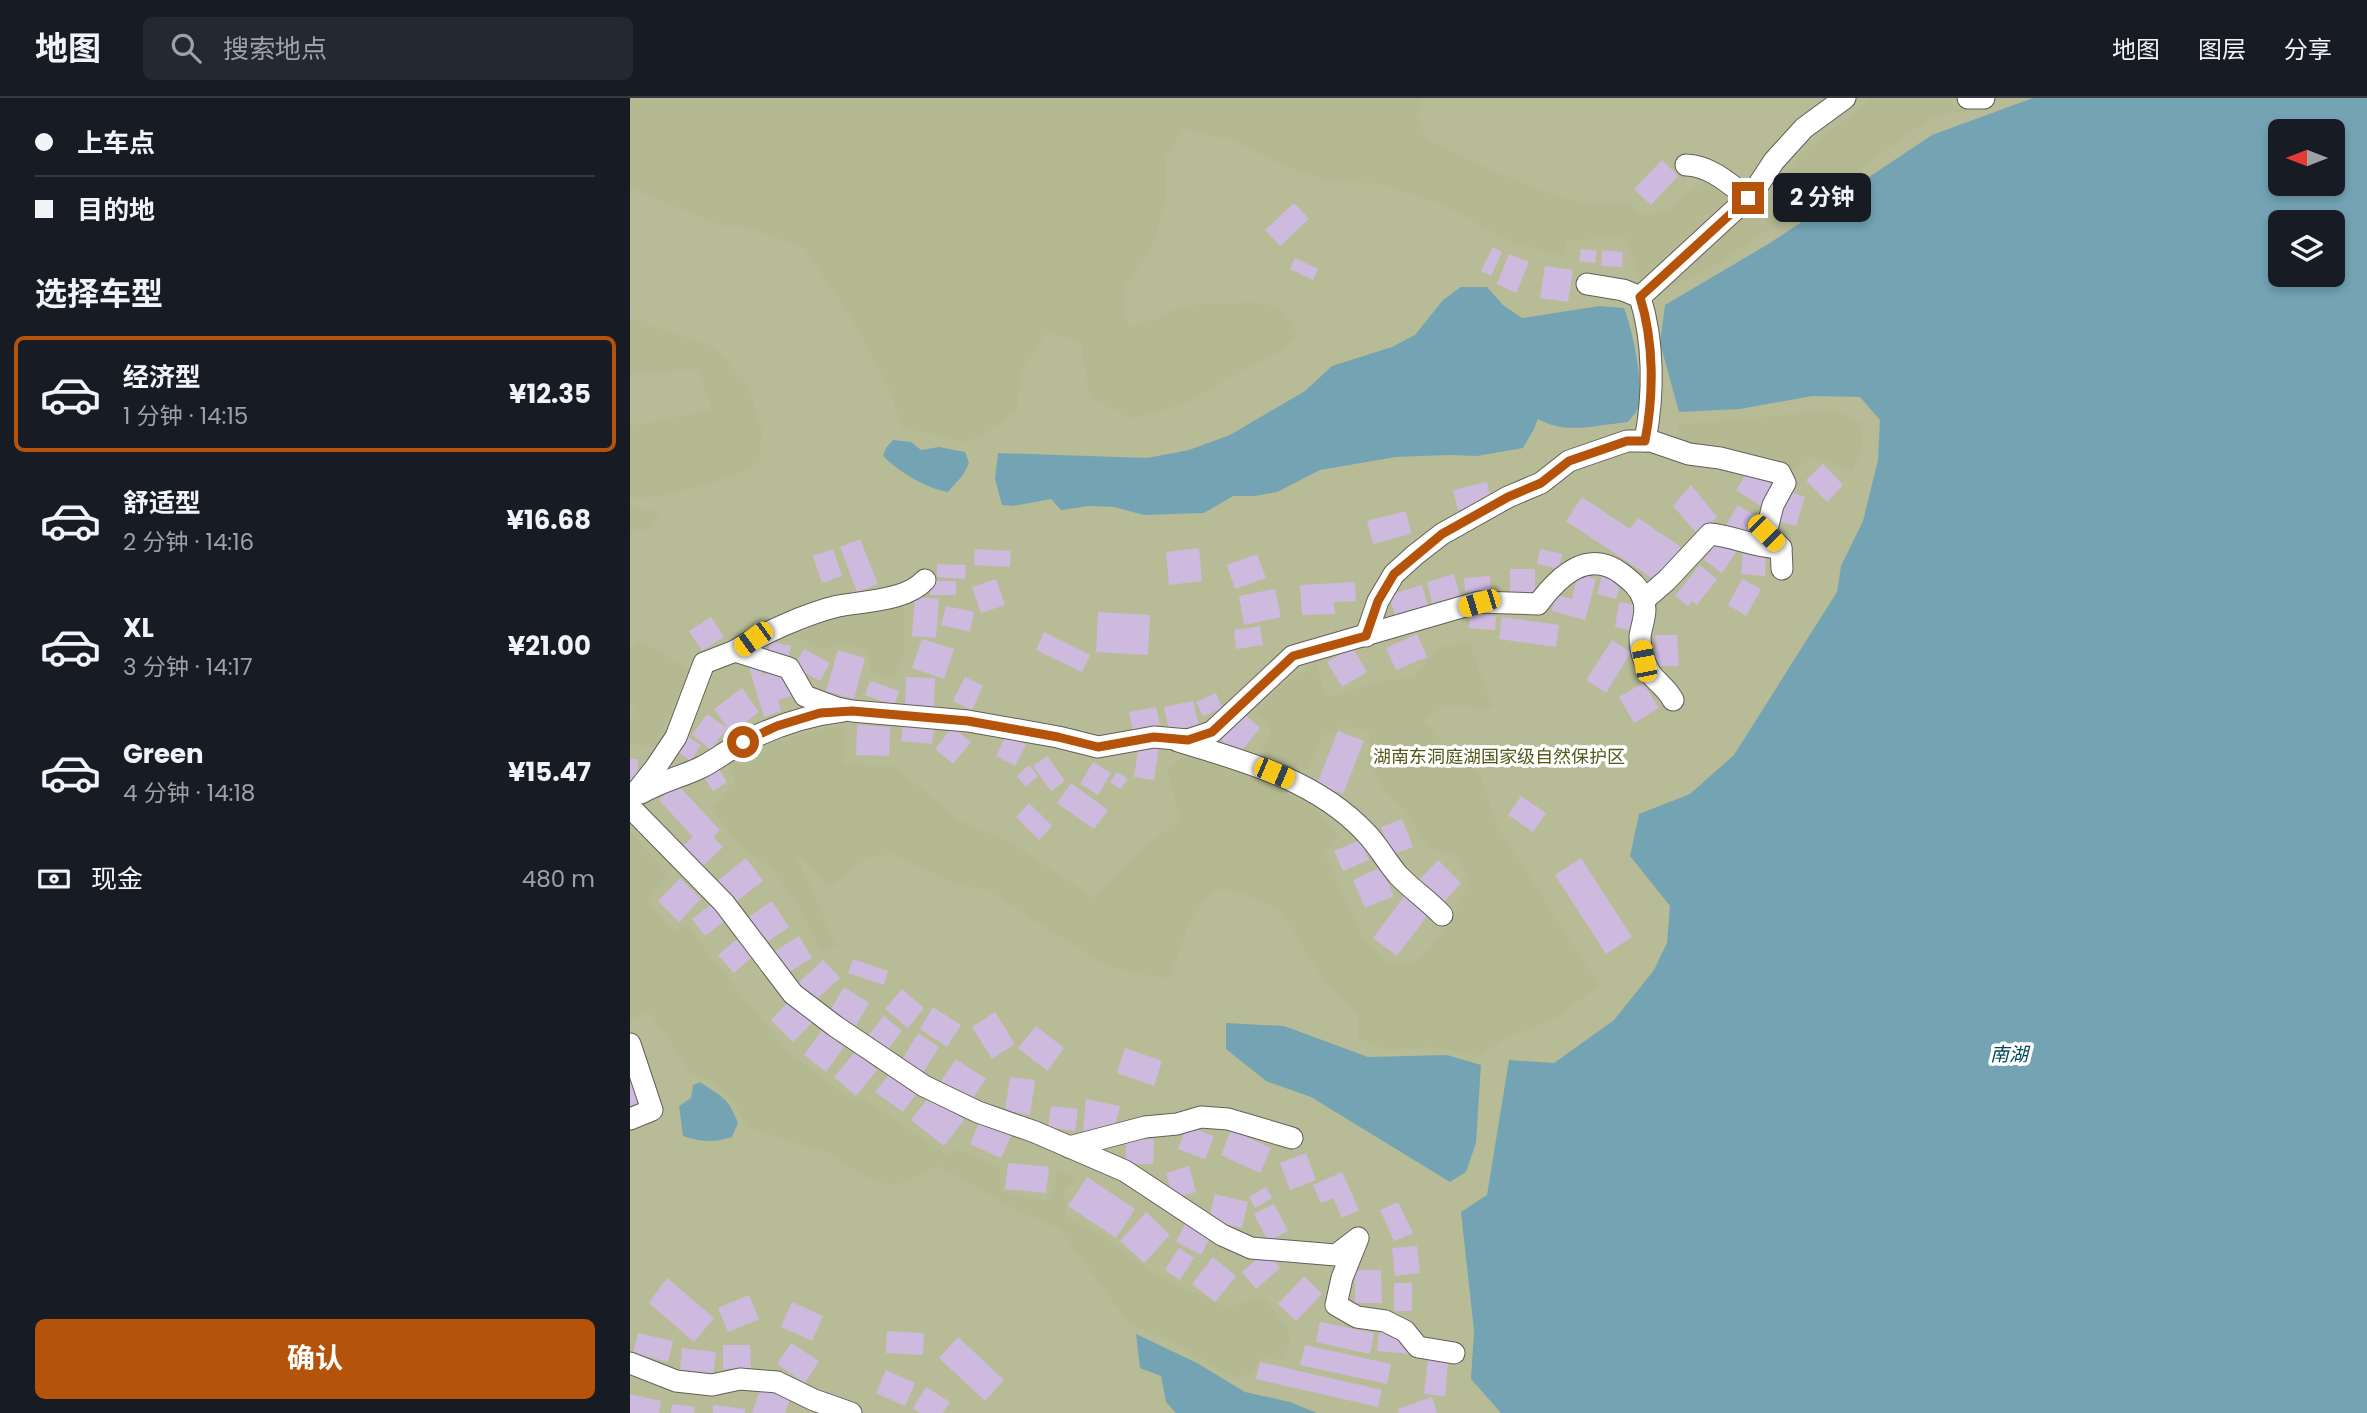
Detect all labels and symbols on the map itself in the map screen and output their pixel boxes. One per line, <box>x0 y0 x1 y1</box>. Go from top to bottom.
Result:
north arrow <box>2268 119 2345 196</box>
callout: 2 分钟 <box>1772 174 1870 222</box>
route end <box>1732 182 1764 214</box>
car <box>1744 511 1789 555</box>
car <box>1456 587 1503 619</box>
car <box>730 618 777 660</box>
car <box>1630 638 1659 684</box>
route start <box>727 726 759 758</box>
park label: 湖南东洞庭湖国家级自然保护区 <box>1373 744 1625 769</box>
car <box>1251 755 1298 791</box>
water label: 南湖 <box>1990 1041 2031 1068</box>

